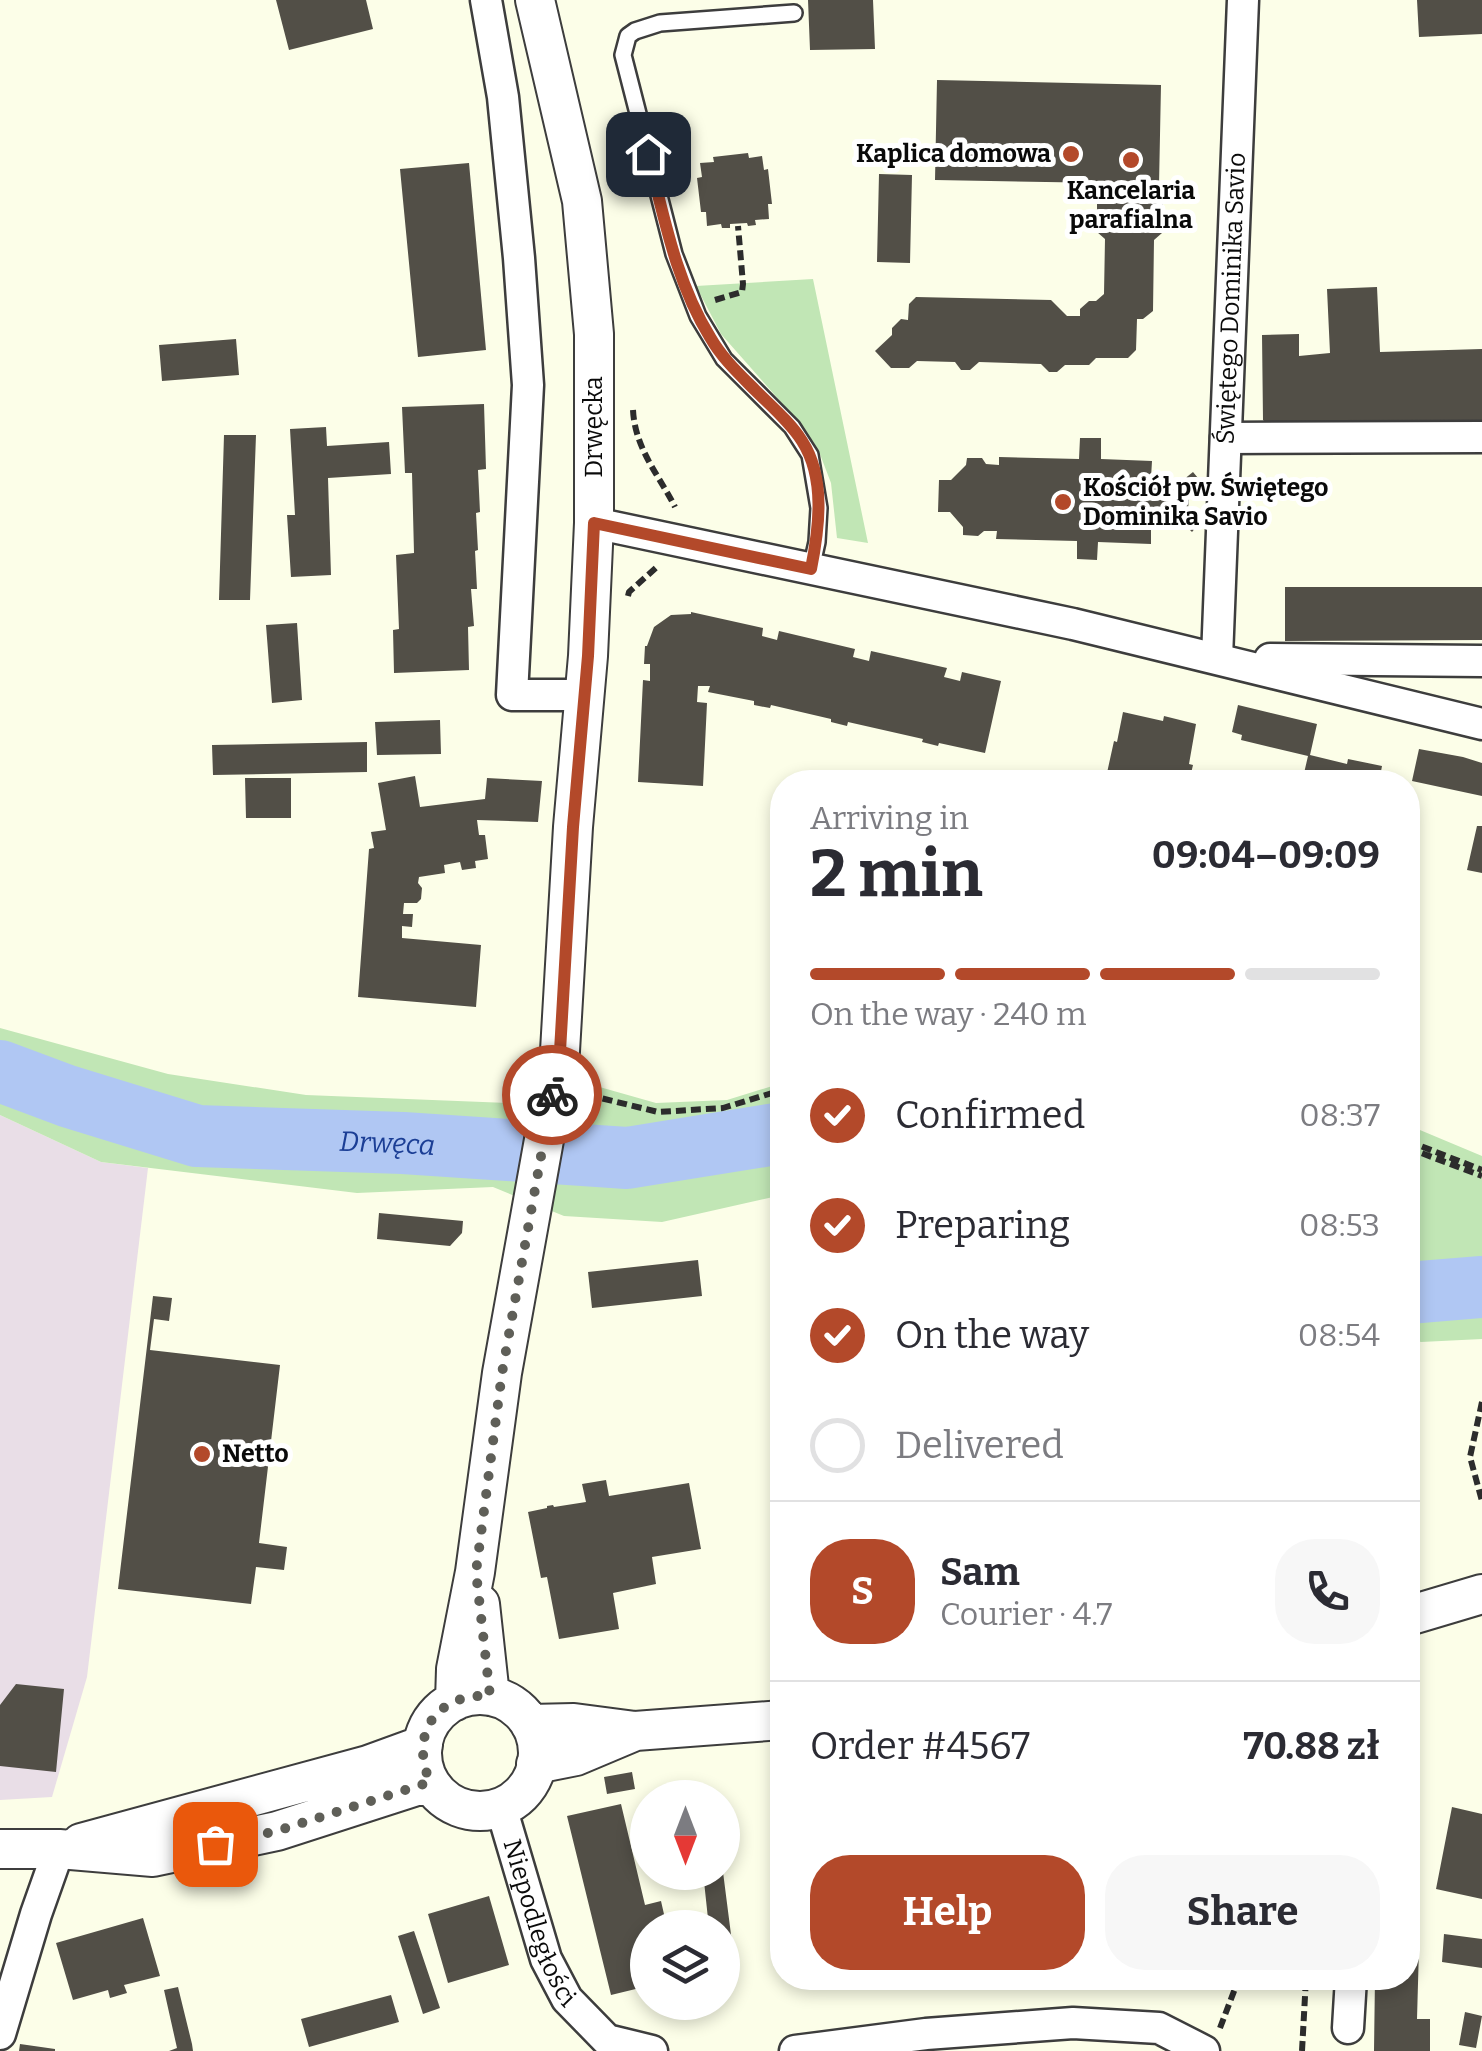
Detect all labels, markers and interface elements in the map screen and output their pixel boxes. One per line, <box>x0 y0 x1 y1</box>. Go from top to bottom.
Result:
pin <box>606 112 691 197</box>
icon: home <box>621 127 676 182</box>
place label: Kaplica domowa <box>856 139 1051 169</box>
marker: Kaplica domowa <box>1060 143 1082 165</box>
marker: Kancelaria parafialna <box>1120 149 1142 171</box>
street label: Świętego Dominika Savio <box>1209 152 1252 445</box>
place label: Kancelaria parafialna <box>1067 176 1195 235</box>
street label: Drwęcka <box>579 376 609 478</box>
place label: Kościół pw. Świętego Dominika Savio <box>1083 471 1329 532</box>
marker: Kościół pw. Świętego Dominika Savio <box>1052 491 1074 513</box>
text: Arriving in <box>810 799 969 837</box>
text: 09:04–09:09 <box>1152 832 1380 878</box>
text: 2 min <box>810 835 983 913</box>
text: On the way · 240 m <box>810 995 1087 1033</box>
courier <box>502 1045 602 1145</box>
icon: bike <box>525 1068 580 1123</box>
icon: check <box>810 1088 865 1143</box>
text: Confirmed <box>895 1092 1085 1138</box>
text: 08:37 <box>1299 1096 1380 1134</box>
water label: Drwęca <box>339 1124 436 1162</box>
icon: check <box>810 1198 865 1253</box>
text: Preparing <box>895 1202 1070 1248</box>
text: 08:53 <box>1299 1206 1380 1244</box>
icon: check <box>810 1308 865 1363</box>
text: On the way <box>895 1312 1089 1358</box>
text: 08:54 <box>1298 1316 1380 1354</box>
text: Delivered <box>895 1422 1064 1468</box>
place label: Netto <box>222 1439 289 1469</box>
marker: Netto <box>191 1443 213 1465</box>
button: phone <box>1275 1539 1380 1644</box>
text: Sam <box>940 1549 1020 1595</box>
text: S <box>851 1568 874 1614</box>
text: Courier · 4.7 <box>940 1595 1112 1633</box>
text: Order #4567 <box>810 1723 1030 1769</box>
text: 70.88 zł <box>1243 1723 1380 1769</box>
north arrow <box>630 1780 740 1890</box>
map controls <box>630 1780 740 2020</box>
pin <box>173 1802 258 1887</box>
icon: bag <box>188 1817 243 1872</box>
street label: Niepodległości <box>496 1836 582 2014</box>
button: Help <box>810 1855 1085 1970</box>
button: Share <box>1105 1855 1380 1970</box>
button: layers <box>630 1910 740 2020</box>

